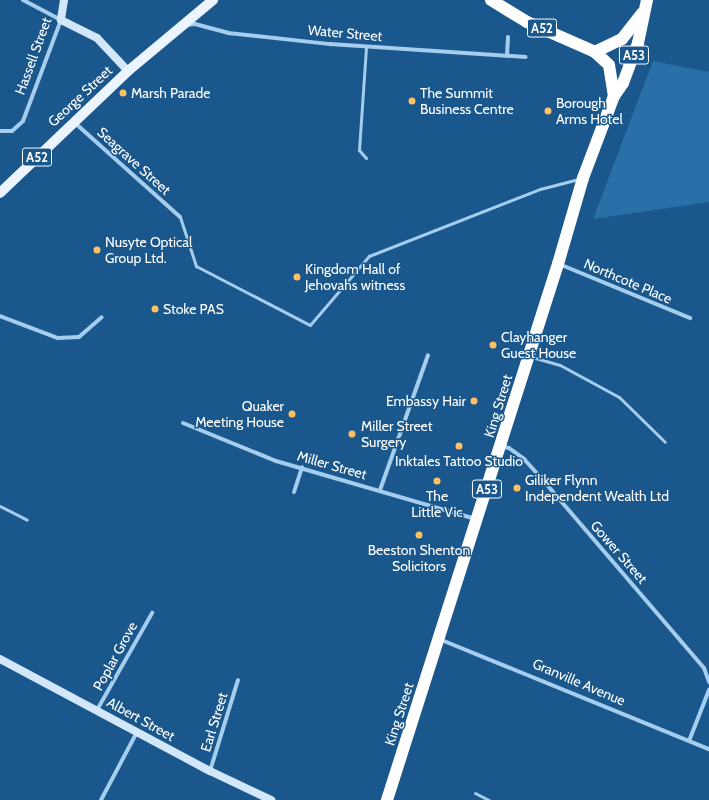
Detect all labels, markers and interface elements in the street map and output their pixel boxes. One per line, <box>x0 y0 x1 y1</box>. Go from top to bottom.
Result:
street label: Hassell Street <box>11 15 55 97</box>
road number: A52 <box>527 17 557 39</box>
street label: Water Street <box>307 21 383 45</box>
road number: A53 <box>618 44 650 66</box>
street label: George Street <box>44 62 116 130</box>
place label: Marsh Parade <box>131 85 210 101</box>
place label: The Summit Business Centre <box>420 85 514 118</box>
marker: Marsh Parade <box>118 88 128 98</box>
place label: Borough Arms Hotel <box>556 95 623 128</box>
marker: The Summit Business Centre <box>407 96 417 106</box>
marker: Borough Arms Hotel <box>543 106 553 116</box>
street label: Seagrave Street <box>94 124 174 198</box>
road number: A52 <box>22 146 52 168</box>
place label: Nusyte Optical Group Ltd. <box>105 234 192 266</box>
marker: Nusyte Optical Group Ltd. <box>92 245 102 255</box>
street label: Northcote Place <box>581 255 675 307</box>
place label: Kingdom Hall of Jehovahs witness <box>305 261 405 294</box>
marker: Kingdom Hall of Jehovahs witness <box>292 272 302 282</box>
place label: Stoke PAS <box>163 301 224 317</box>
marker: Stoke PAS <box>150 304 160 314</box>
place label: Clayhanger Guest House <box>501 329 576 362</box>
marker: Clayhanger Guest House <box>488 340 498 350</box>
street label: King Street <box>480 372 516 440</box>
place label: Embassy Hair <box>386 393 466 409</box>
marker: Embassy Hair <box>469 396 479 406</box>
place label: Quaker Meeting House <box>195 398 284 430</box>
marker: Quaker Meeting House <box>287 409 297 419</box>
place label: Miller Street Surgery <box>361 418 432 450</box>
marker: Miller Street Surgery <box>346 428 358 440</box>
marker: Inktales Tattoo Studio <box>454 441 464 451</box>
street label: Miller Street <box>295 447 369 483</box>
place label: Inktales Tattoo Studio <box>395 453 523 469</box>
place label: Giliker Flynn Independent Wealth Ltd <box>525 472 669 504</box>
marker: The Little Vic <box>432 476 442 486</box>
road number: A53 <box>471 478 503 500</box>
marker: Giliker Flynn Independent Wealth Ltd <box>512 483 522 493</box>
place label: The Little Vic <box>411 488 463 520</box>
street label: Gower Street <box>587 517 651 587</box>
marker: Beeston Shenton Solicitors <box>414 530 424 540</box>
place label: Beeston Shenton Solicitors <box>368 542 470 574</box>
street label: Poplar Grove <box>89 619 141 693</box>
street label: Granville Avenue <box>530 655 628 709</box>
street label: King Street <box>381 680 417 748</box>
street label: Earl Street <box>197 690 231 754</box>
street label: Albert Street <box>104 693 178 745</box>

